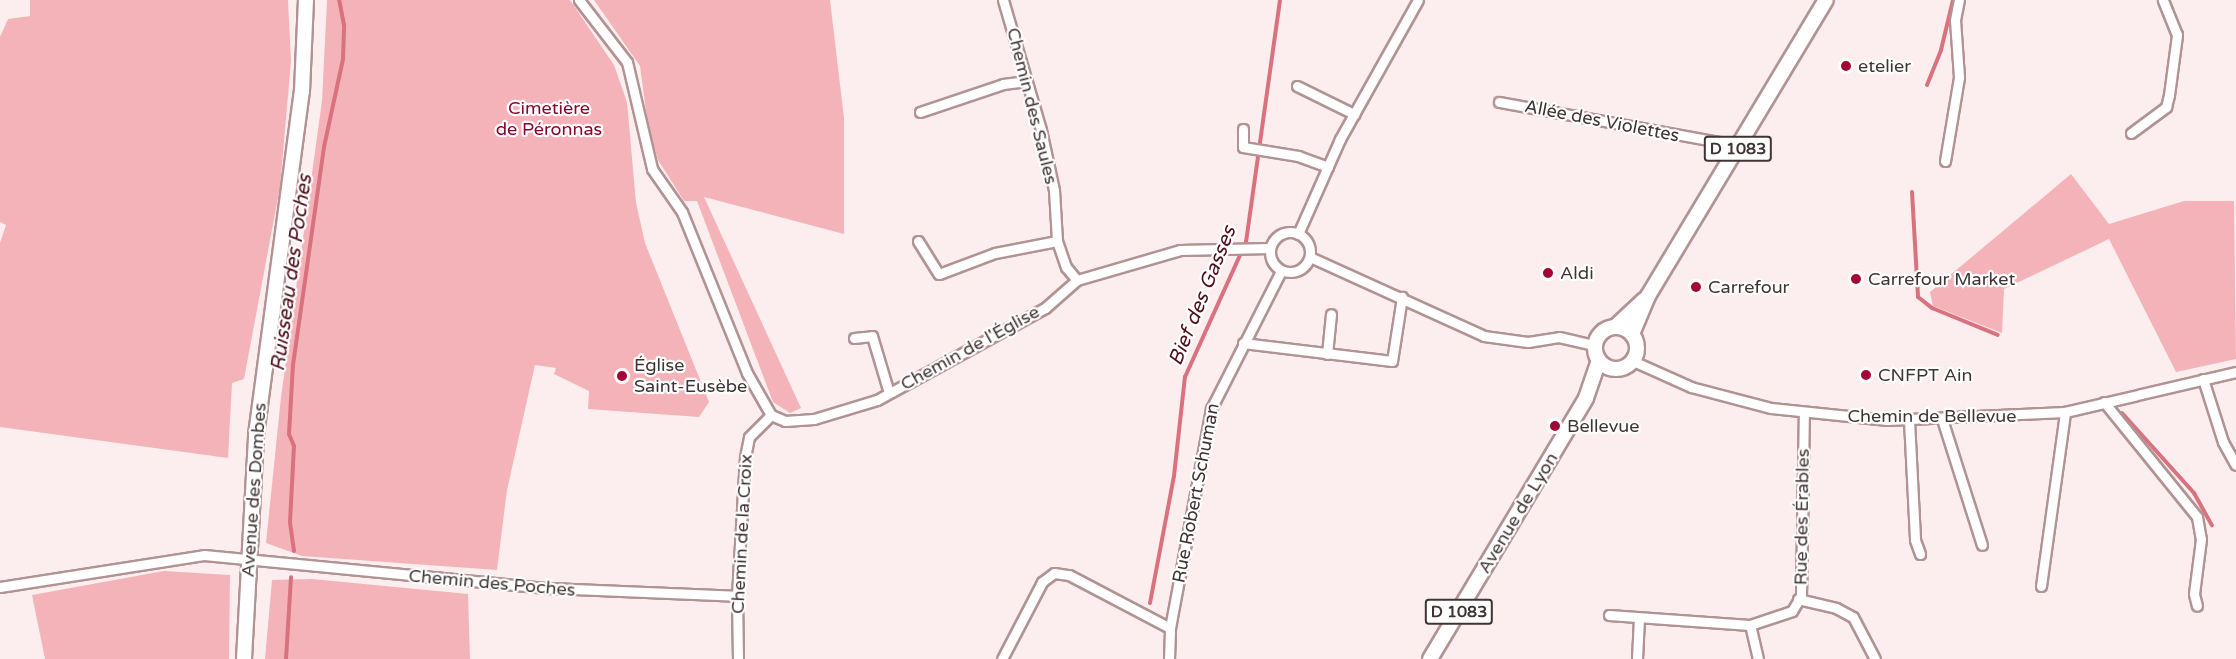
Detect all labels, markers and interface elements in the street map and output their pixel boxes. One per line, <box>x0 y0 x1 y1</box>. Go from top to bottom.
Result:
street label: Chemin des Saules <box>1002 25 1062 187</box>
place label: etelier <box>1858 55 1911 77</box>
marker: etelier <box>1839 59 1853 73</box>
street label: Allée des Violettes <box>1523 95 1681 147</box>
park label: Cimetière de Péronnas <box>496 98 602 140</box>
road number: D 1083 <box>1704 136 1772 162</box>
water label: Ruisseau des Poches <box>266 173 318 373</box>
water label: Bief des Gasses <box>1164 223 1242 369</box>
place label: Aldi <box>1560 262 1594 284</box>
marker: Aldi <box>1541 266 1555 280</box>
place label: Carrefour Market <box>1868 268 2015 290</box>
marker: Carrefour Market <box>1849 272 1863 286</box>
place label: Carrefour <box>1708 276 1789 298</box>
marker: Carrefour <box>1689 280 1703 294</box>
street label: Chemin de l'Église <box>897 301 1043 395</box>
place label: Église Saint-Eusèbe <box>634 355 747 398</box>
place label: CNFPT Ain <box>1878 364 1972 386</box>
marker: CNFPT Ain <box>1859 368 1873 382</box>
marker: Église Saint-Eusèbe <box>615 369 629 383</box>
street label: Rue Robert Schuman <box>1168 401 1224 585</box>
street label: Avenue des Dombes <box>237 402 271 578</box>
street label: Chemin de Bellevue <box>1848 405 2016 427</box>
place label: Bellevue <box>1567 415 1639 437</box>
marker: Bellevue <box>1548 419 1562 433</box>
street label: Avenue de Lyon <box>1473 449 1563 577</box>
street label: Rue des Érables <box>1790 449 1814 585</box>
street label: Chemin de la Croix <box>727 454 757 614</box>
street label: Chemin des Poches <box>408 565 576 601</box>
road number: D 1083 <box>1424 599 1494 625</box>

